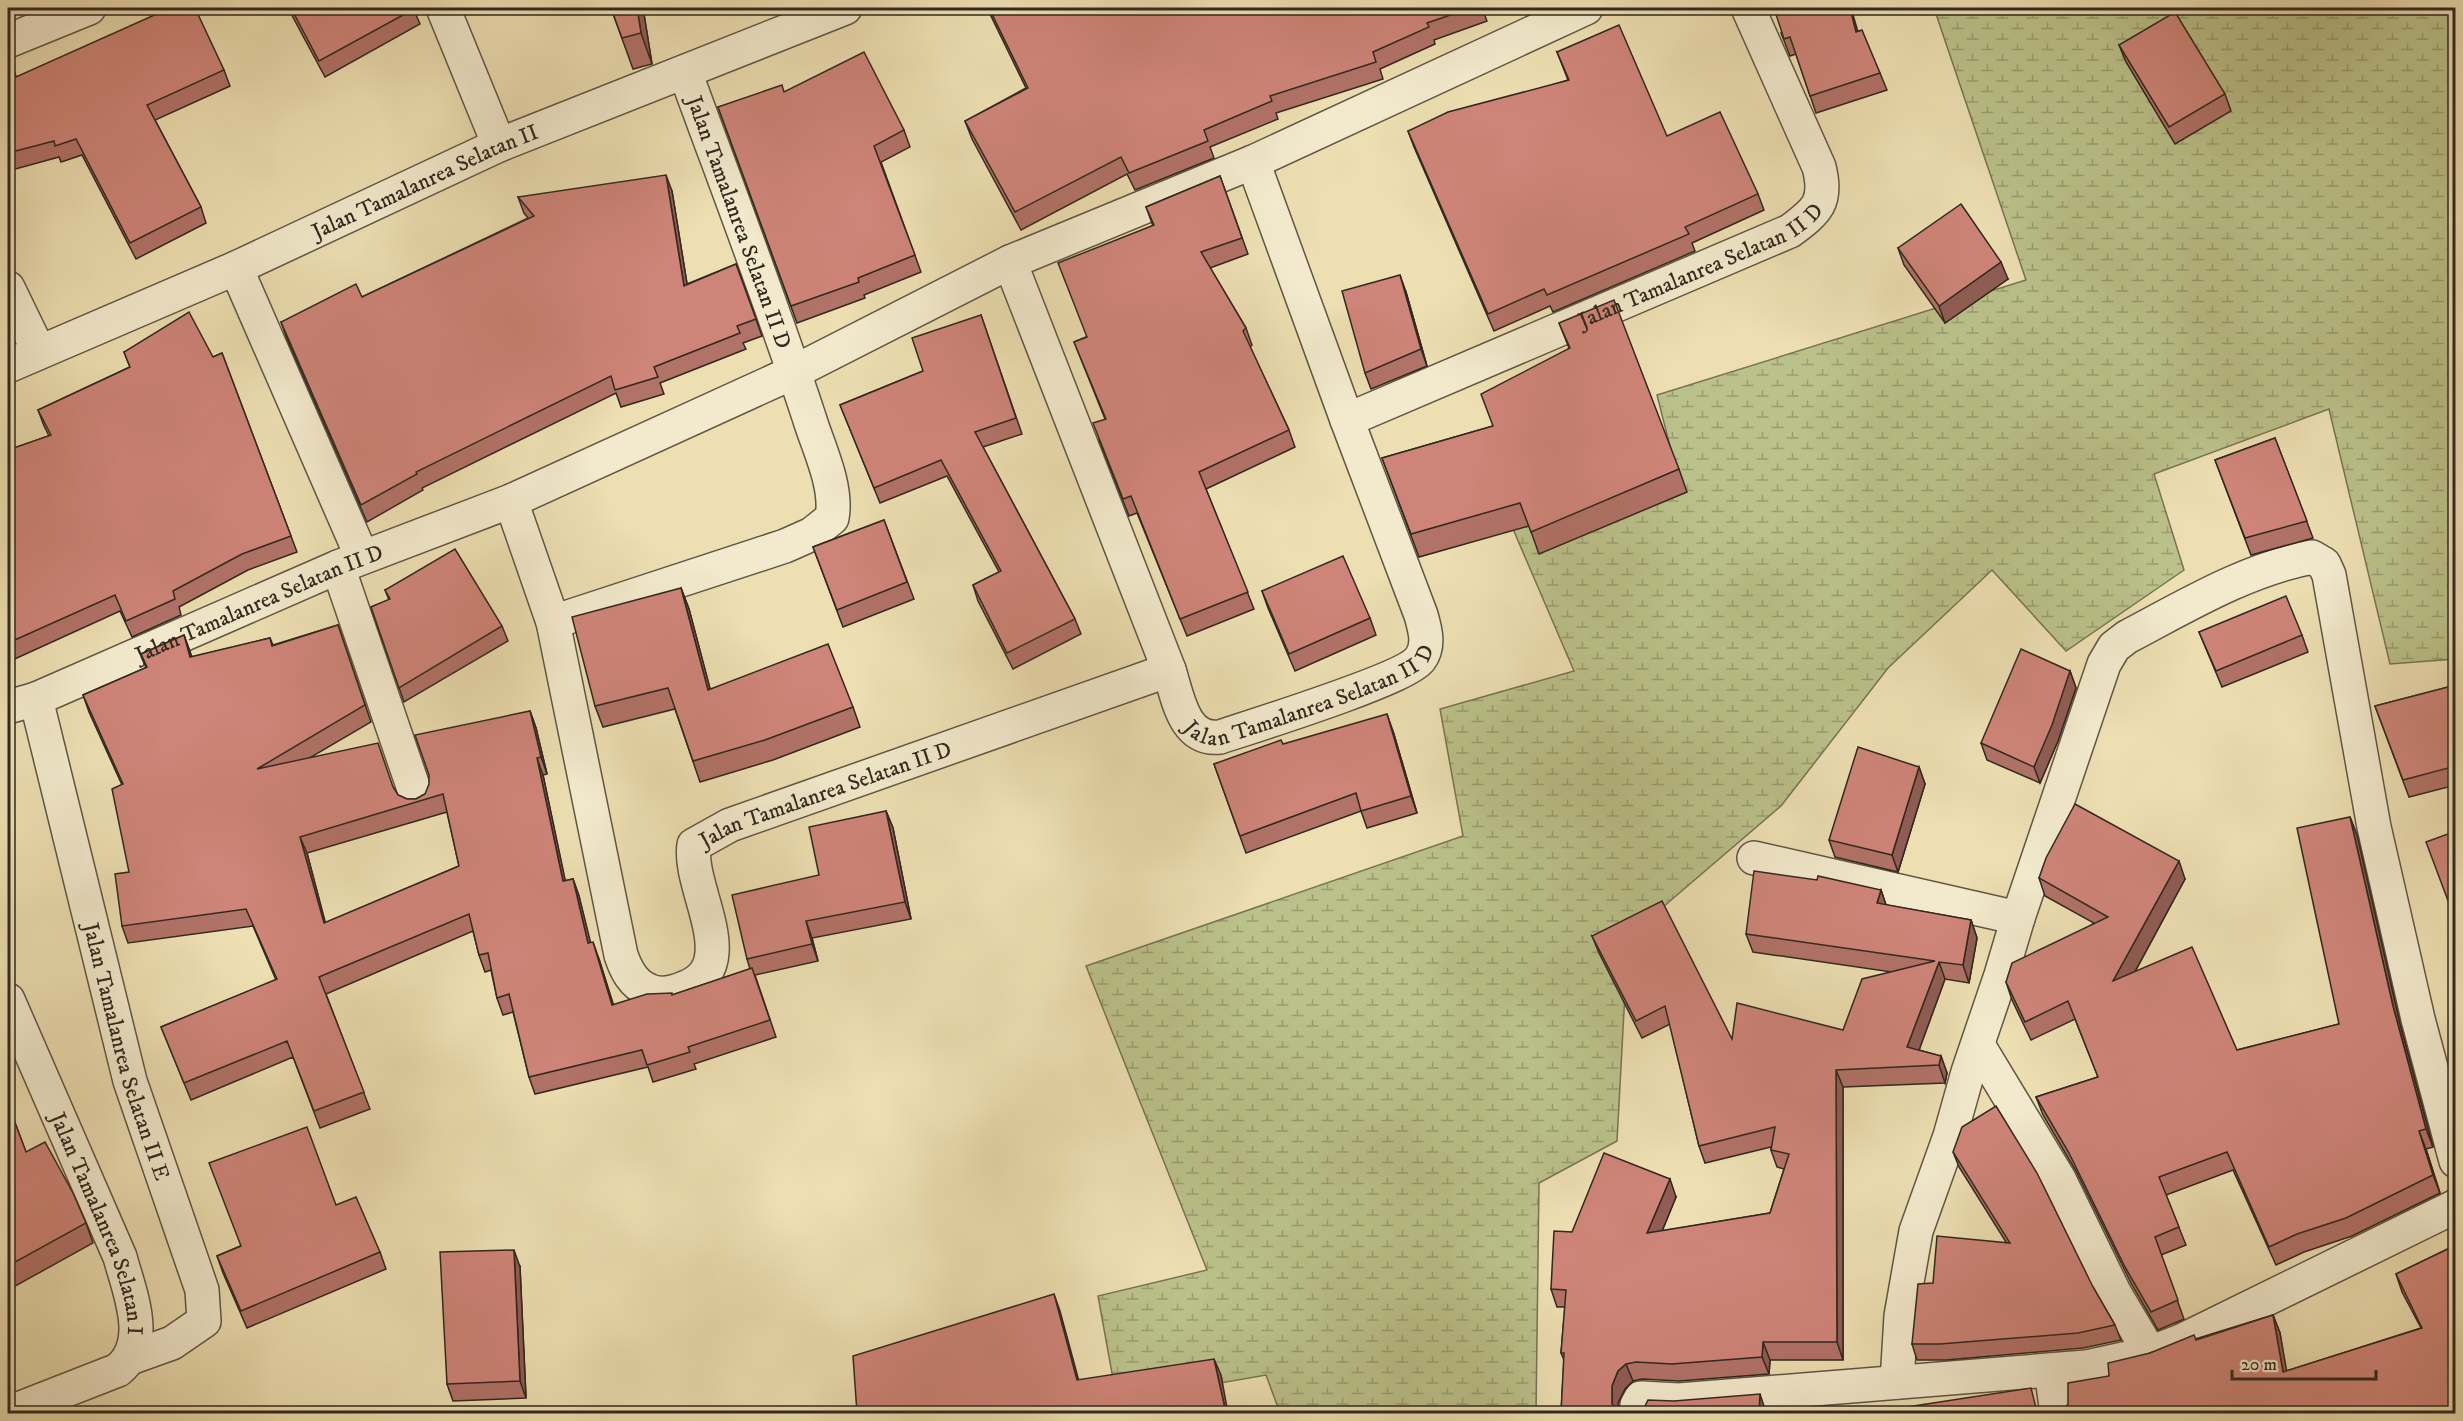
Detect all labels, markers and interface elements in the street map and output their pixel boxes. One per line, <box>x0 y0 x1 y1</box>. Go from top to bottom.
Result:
street label: Jalan Tamalanrea Selatan II D <box>680 91 797 353</box>
street label: Jalan Tamalanrea Selatan II <box>306 119 542 247</box>
street label: Jalan Tamalanrea Selatan II D <box>1573 198 1829 336</box>
street label: Jalan Tamalanrea Selatan II D <box>129 539 387 670</box>
street label: Jalan Tamalanrea Selatan II D <box>1176 641 1441 753</box>
street label: Jalan Tamalanrea Selatan II D <box>693 736 955 855</box>
street label: Jalan Tamalanrea Selatan II E <box>76 918 175 1184</box>
street label: Jalan Tamalanrea Selatan I <box>43 1107 148 1335</box>
scale bar <box>2232 1343 2376 1381</box>
text: 20 m <box>2241 1354 2277 1376</box>

